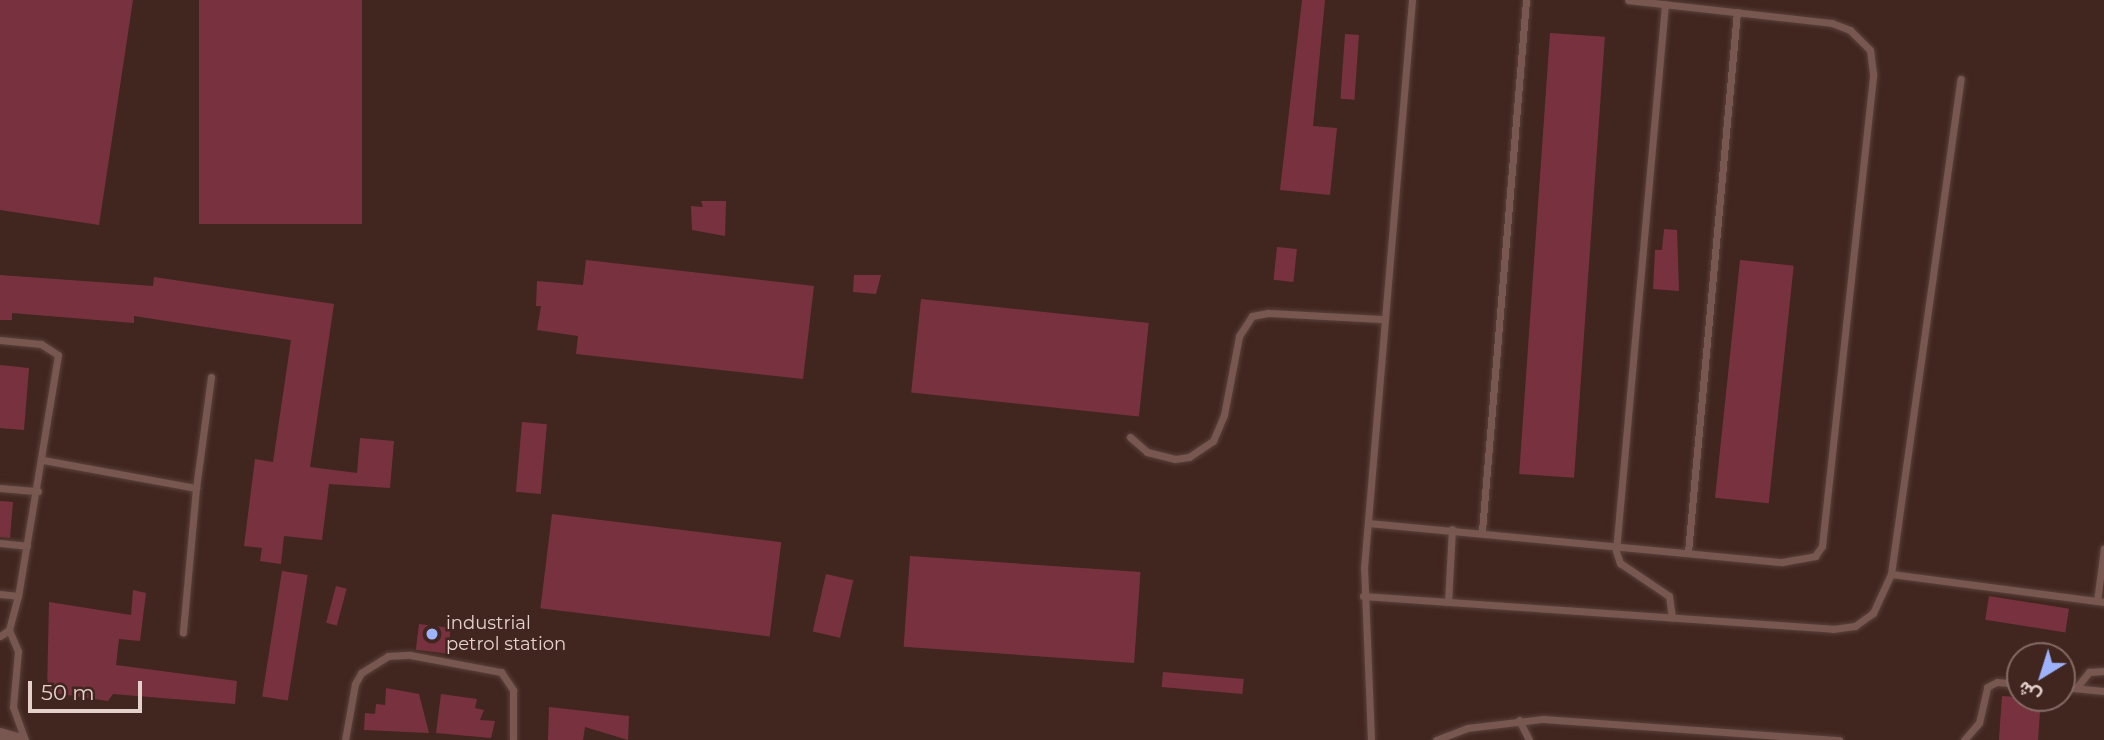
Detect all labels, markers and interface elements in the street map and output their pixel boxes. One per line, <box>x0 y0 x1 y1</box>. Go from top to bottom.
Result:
place label: industrial petrol station <box>446 613 566 656</box>
marker: industrial petrol station <box>424 626 440 642</box>
north arrow <box>2006 642 2076 712</box>
scale bar <box>32 666 145 710</box>
text: ش <box>2013 676 2045 708</box>
text: 50 m <box>41 680 95 705</box>

